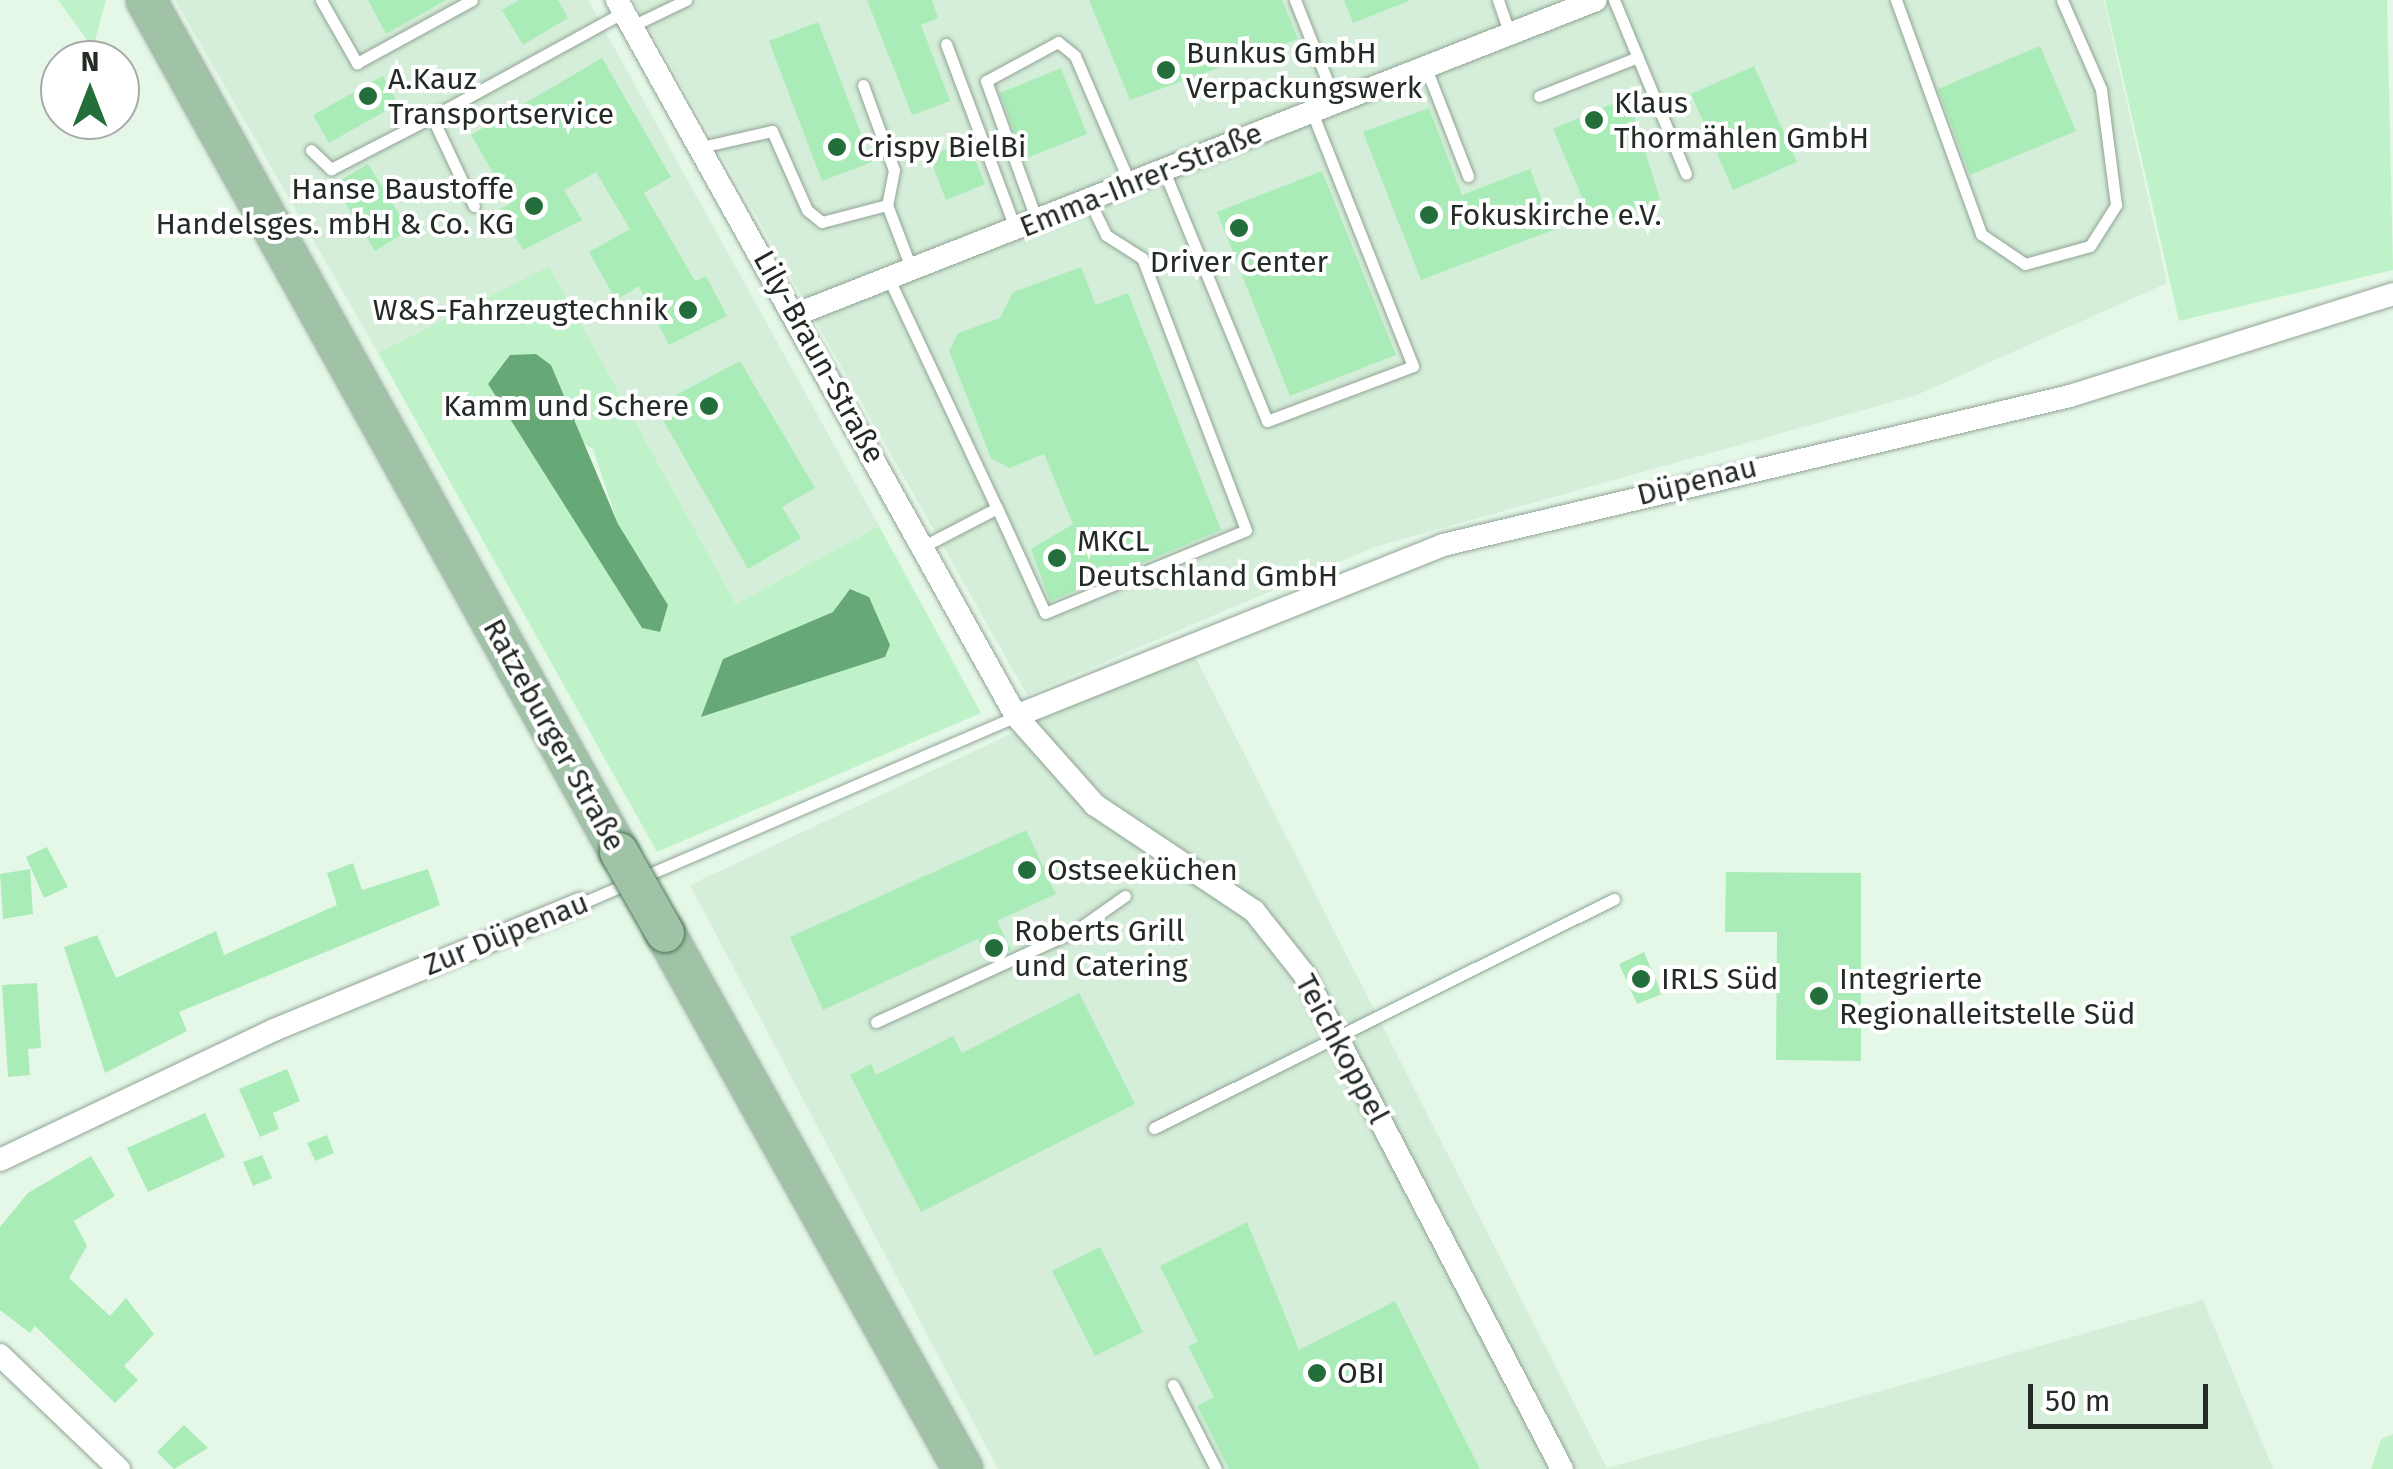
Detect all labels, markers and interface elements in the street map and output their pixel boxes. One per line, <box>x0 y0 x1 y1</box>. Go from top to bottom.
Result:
place label: Bunkus GmbH Verpackungswerk <box>1186 35 1422 106</box>
north arrow <box>40 40 140 140</box>
text: N <box>81 45 99 78</box>
marker: Bunkus GmbH Verpackungswerk <box>1155 59 1177 81</box>
place label: A.Kauz Transportservice <box>388 61 614 132</box>
marker: A.Kauz Transportservice <box>357 85 379 107</box>
place label: Klaus Thormählen GmbH <box>1614 85 1869 156</box>
marker: Klaus Thormählen GmbH <box>1583 109 1605 131</box>
street label: Emma-Ihrer-Straße <box>1014 115 1268 245</box>
place label: Crispy BielBi <box>857 129 1026 165</box>
marker: Crispy BielBi <box>826 136 848 158</box>
place label: Hanse Baustoffe Handelsges. mbH & Co. KG <box>156 171 514 242</box>
marker: Hanse Baustoffe Handelsges. mbH & Co. KG <box>523 195 545 217</box>
place label: Fokuskirche e.V. <box>1449 197 1662 233</box>
marker: Fokuskirche e.V. <box>1418 204 1440 226</box>
marker: Driver Center <box>1228 217 1250 239</box>
street label: Lily-Braun-Straße <box>746 244 892 470</box>
place label: Driver Center <box>1150 244 1328 280</box>
place label: W&S-Fahrzeugtechnik <box>373 292 668 328</box>
marker: W&S-Fahrzeugtechnik <box>677 299 699 321</box>
place label: Kamm und Schere <box>443 388 689 424</box>
marker: Kamm und Schere <box>698 395 720 417</box>
street label: Düpenau <box>1633 449 1761 513</box>
place label: MKCL Deutschland GmbH <box>1077 523 1338 594</box>
marker: MKCL Deutschland GmbH <box>1046 547 1068 569</box>
street label: Ratzeburger Straße <box>475 613 633 857</box>
place label: Ostseeküchen <box>1047 852 1238 888</box>
marker: Ostseeküchen <box>1016 859 1038 881</box>
street label: Zur Düpenau <box>418 885 594 983</box>
place label: Roberts Grill und Catering <box>1014 913 1188 984</box>
marker: Roberts Grill und Catering <box>983 937 1005 959</box>
place label: IRLS Süd <box>1661 961 1779 997</box>
place label: Integrierte Regionalleitstelle Süd <box>1839 961 2136 1032</box>
street label: Teichkoppel <box>1288 968 1396 1130</box>
marker: IRLS Süd <box>1630 968 1652 990</box>
marker: Integrierte Regionalleitstelle Süd <box>1808 985 1830 1007</box>
place label: OBI <box>1337 1355 1385 1391</box>
marker: OBI <box>1306 1362 1328 1384</box>
scale bar <box>2033 1364 2213 1426</box>
text: 50 m <box>2045 1383 2110 1419</box>

